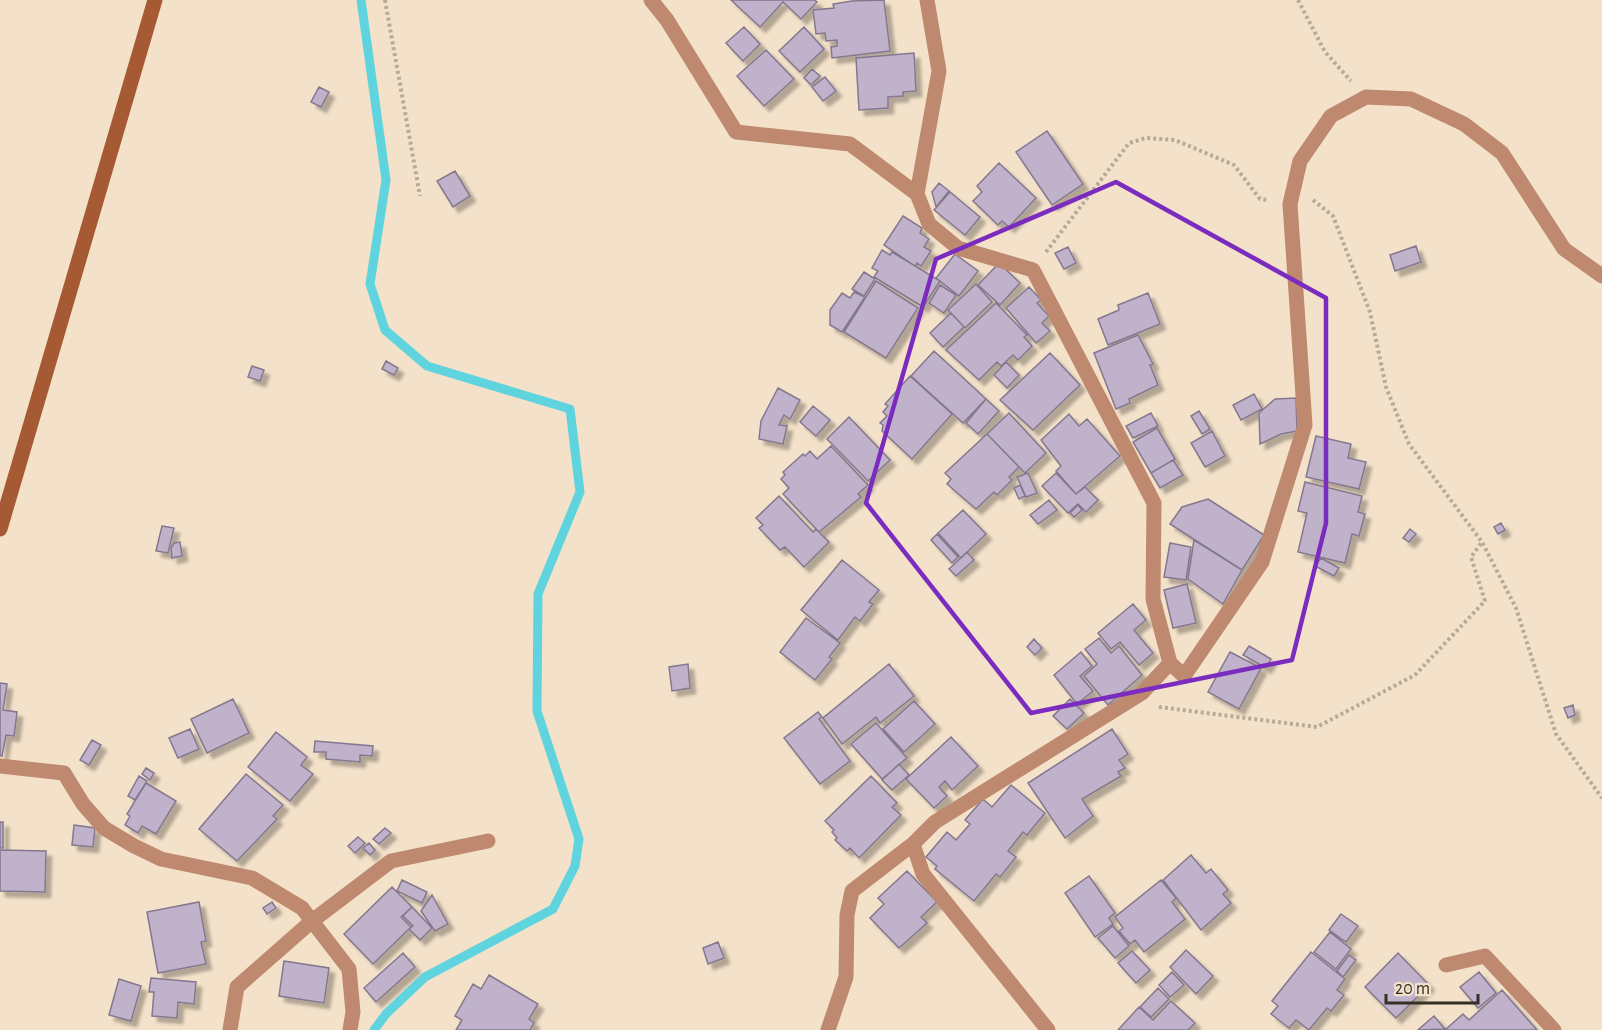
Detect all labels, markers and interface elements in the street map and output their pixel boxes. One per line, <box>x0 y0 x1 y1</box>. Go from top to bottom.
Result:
scale bar <box>1386 967 1478 1005</box>
text: 20 m <box>1395 980 1430 998</box>

